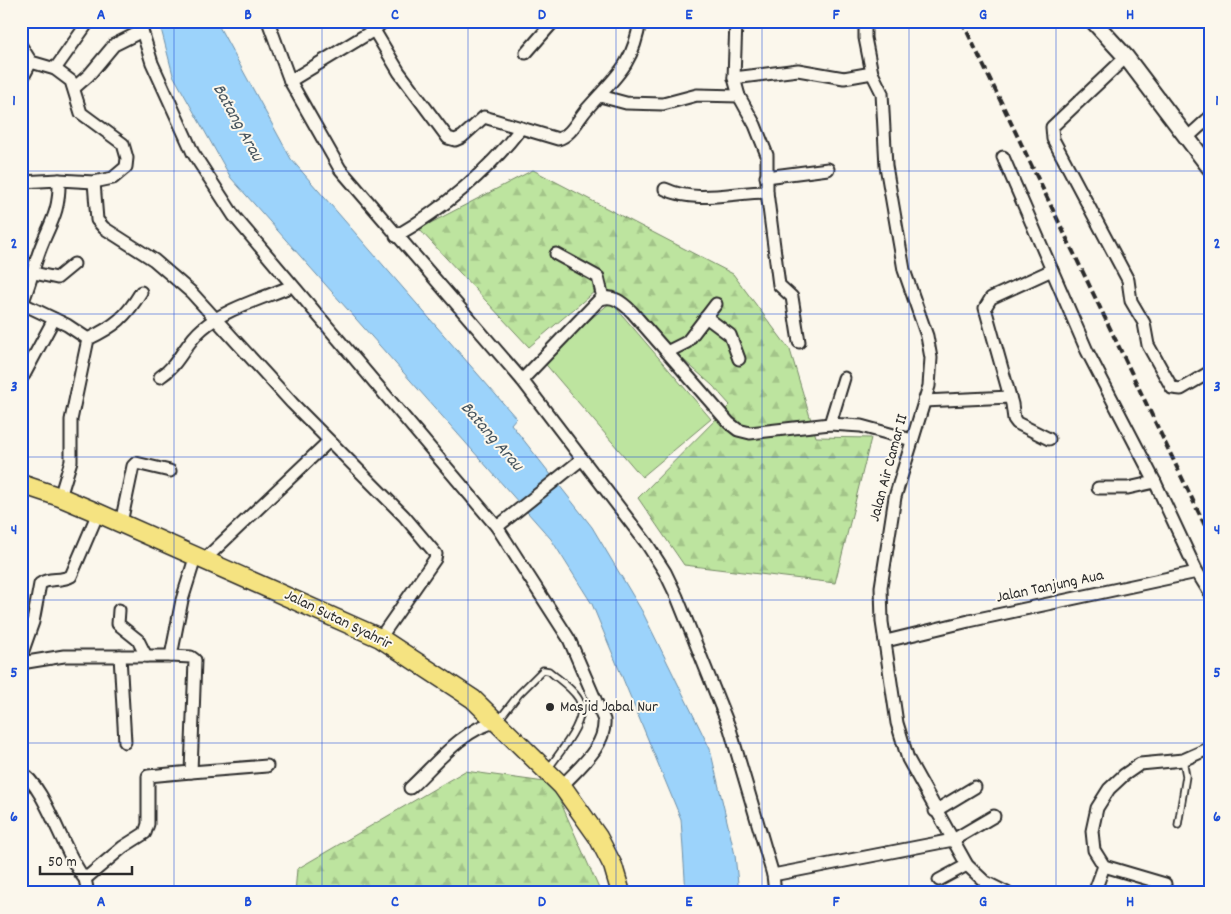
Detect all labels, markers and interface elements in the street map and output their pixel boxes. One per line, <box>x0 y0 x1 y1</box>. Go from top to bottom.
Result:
text: A <box>97 4 106 27</box>
text: B <box>244 4 252 27</box>
text: C <box>391 4 399 27</box>
text: D <box>538 4 547 27</box>
text: E <box>685 4 693 27</box>
text: F <box>832 4 840 27</box>
text: G <box>979 4 987 27</box>
text: H <box>1126 4 1134 27</box>
water label: Batang Arau <box>205 80 269 167</box>
text: 1 <box>12 90 16 113</box>
text: 1 <box>1215 90 1219 113</box>
text: 2 <box>11 233 18 256</box>
text: 2 <box>1214 233 1221 256</box>
text: 3 <box>10 376 18 399</box>
text: 3 <box>1213 376 1221 399</box>
water label: Batang Arau <box>454 397 529 478</box>
street label: Jalan Air Camar II <box>864 412 914 524</box>
text: 4 <box>11 519 17 542</box>
text: 4 <box>1214 519 1220 542</box>
street label: Jalan Tanjung Aua <box>994 564 1106 610</box>
street label: Jalan Sutan Syahrir <box>280 584 396 656</box>
text: 5 <box>10 662 18 685</box>
text: 5 <box>1213 662 1221 685</box>
place label: Masjid Jabal Nur <box>560 696 658 719</box>
marker: Masjid Jabal Nur <box>544 701 556 713</box>
text: 6 <box>10 806 18 829</box>
text: 6 <box>1213 806 1221 829</box>
scale bar <box>40 844 132 876</box>
text: 50 m <box>48 852 77 874</box>
text: A <box>97 891 106 914</box>
text: B <box>244 891 252 914</box>
text: C <box>391 891 399 914</box>
text: D <box>538 891 547 914</box>
text: E <box>685 891 693 914</box>
text: F <box>832 891 840 914</box>
text: G <box>979 891 987 914</box>
text: H <box>1126 891 1134 914</box>

